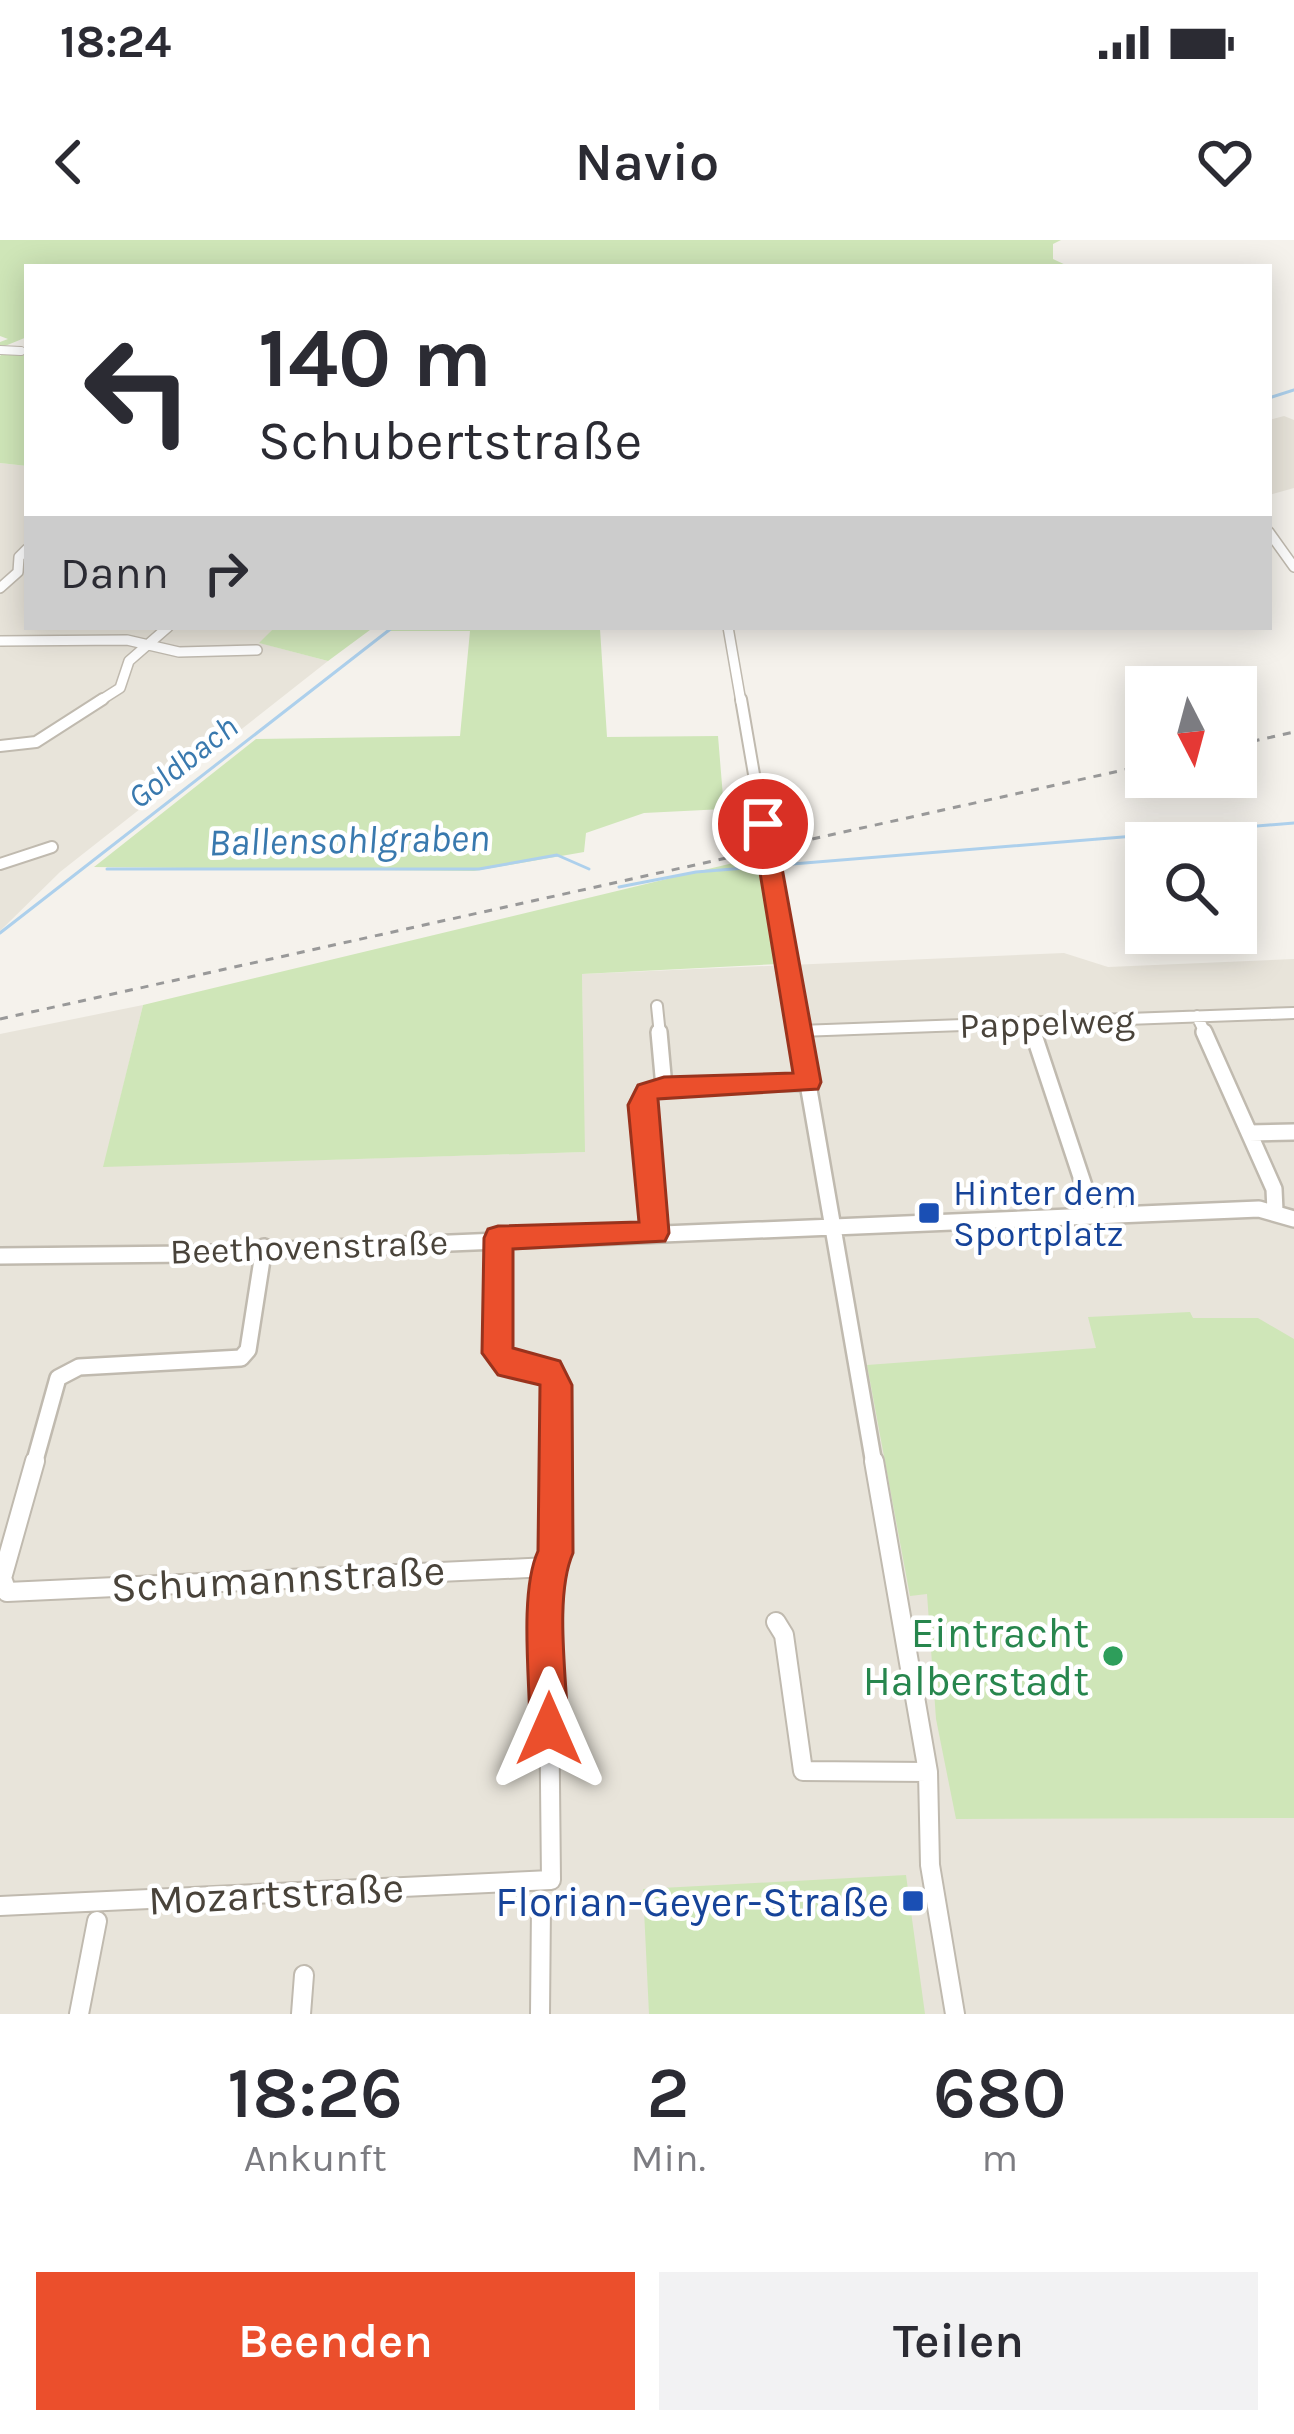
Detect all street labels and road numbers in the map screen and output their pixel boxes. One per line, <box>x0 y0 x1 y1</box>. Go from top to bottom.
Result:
street label: Pappelweg <box>959 999 1135 1047</box>
street label: Beethovenstraße <box>169 1221 449 1273</box>
street label: Schumannstraße <box>110 1545 446 1613</box>
street label: Mozartstraße <box>147 1862 405 1926</box>

